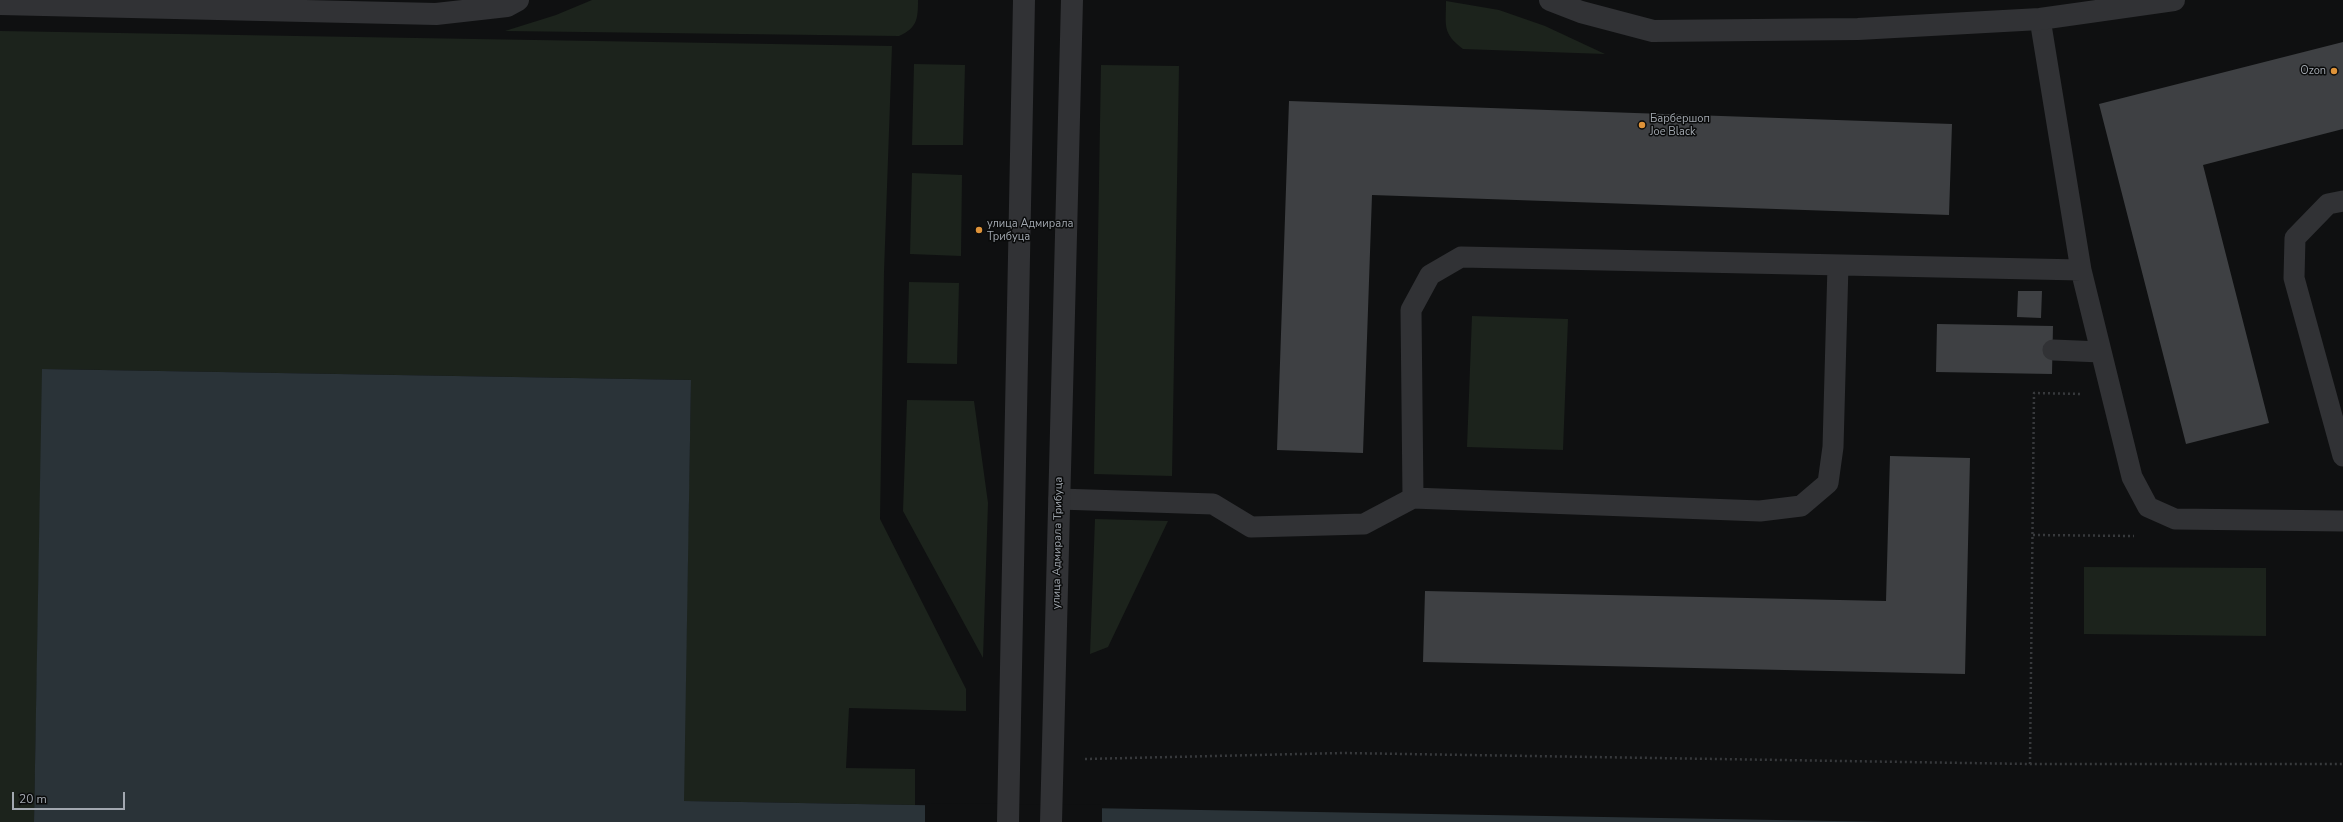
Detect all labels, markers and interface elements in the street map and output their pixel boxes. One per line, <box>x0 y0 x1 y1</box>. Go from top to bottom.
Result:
place label: Ozon <box>2300 64 2326 78</box>
marker: Ozon <box>2329 66 2339 76</box>
place label: Барбершоп Joe Black <box>1650 112 1710 138</box>
marker: Барбершоп Joe Black <box>1637 120 1647 130</box>
place label: улица Адмирала Трибуца <box>987 217 1073 243</box>
marker: улица Адмирала Трибуца <box>974 225 984 235</box>
street label: улица Адмирала Трибуца <box>1050 477 1066 609</box>
scale bar <box>14 784 127 810</box>
text: 20 m <box>19 791 47 807</box>

